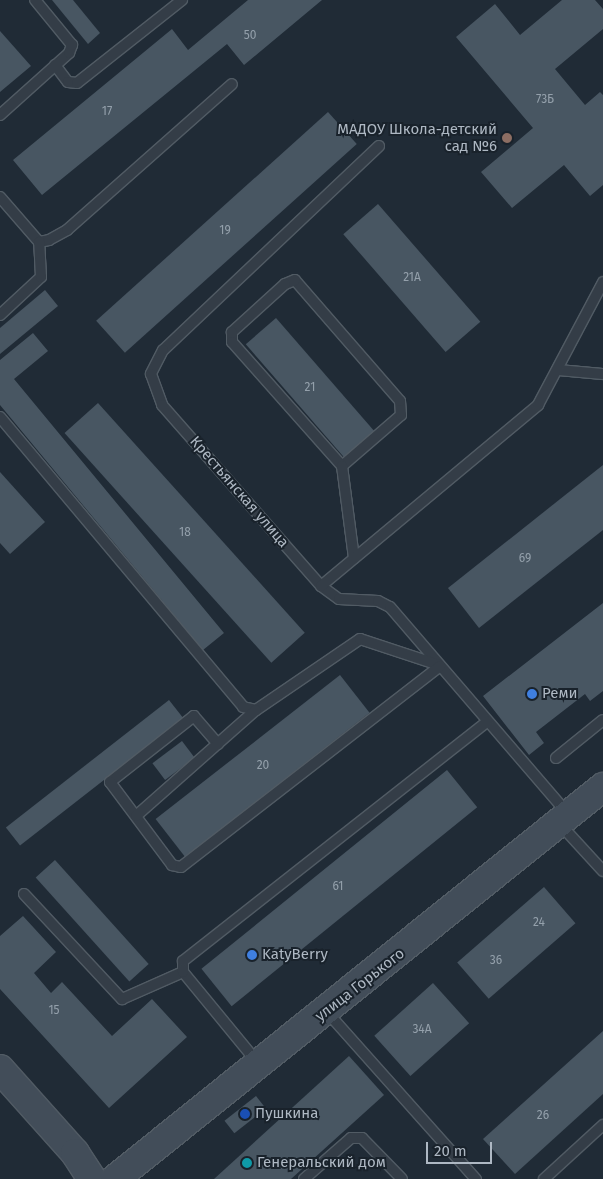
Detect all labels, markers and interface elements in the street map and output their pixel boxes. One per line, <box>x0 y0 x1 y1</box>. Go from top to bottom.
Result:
house number: 50 <box>244 29 256 43</box>
house number: 73Б <box>536 93 554 107</box>
house number: 17 <box>102 105 112 119</box>
place label: МАДОУ Школа-детский сад №6 <box>337 120 497 155</box>
marker: МАДОУ Школа-детский сад №6 <box>501 132 513 144</box>
house number: 19 <box>219 224 231 238</box>
house number: 21А <box>403 271 421 285</box>
house number: 21 <box>305 381 315 395</box>
street label: Крестьянская улица <box>186 433 292 551</box>
house number: 18 <box>179 526 191 540</box>
house number: 69 <box>519 552 531 566</box>
place label: Реми <box>542 685 578 703</box>
marker: Реми <box>526 688 538 700</box>
house number: 20 <box>257 759 269 773</box>
house number: 61 <box>332 880 344 894</box>
house number: 24 <box>533 916 545 930</box>
street label: улица Горького <box>312 945 408 1025</box>
place label: KatyBerry <box>262 946 328 964</box>
marker: KatyBerry <box>246 949 258 961</box>
house number: 36 <box>490 954 502 968</box>
house number: 15 <box>48 1004 60 1018</box>
house number: 34А <box>412 1023 432 1037</box>
place label: Пушкина <box>255 1105 318 1123</box>
marker: Пушкина <box>239 1108 251 1120</box>
house number: 26 <box>537 1109 549 1123</box>
scale bar <box>428 1132 494 1164</box>
text: 20 m <box>434 1142 467 1160</box>
place label: Генеральский дом <box>257 1154 386 1172</box>
marker: Генеральский дом <box>241 1157 253 1169</box>

